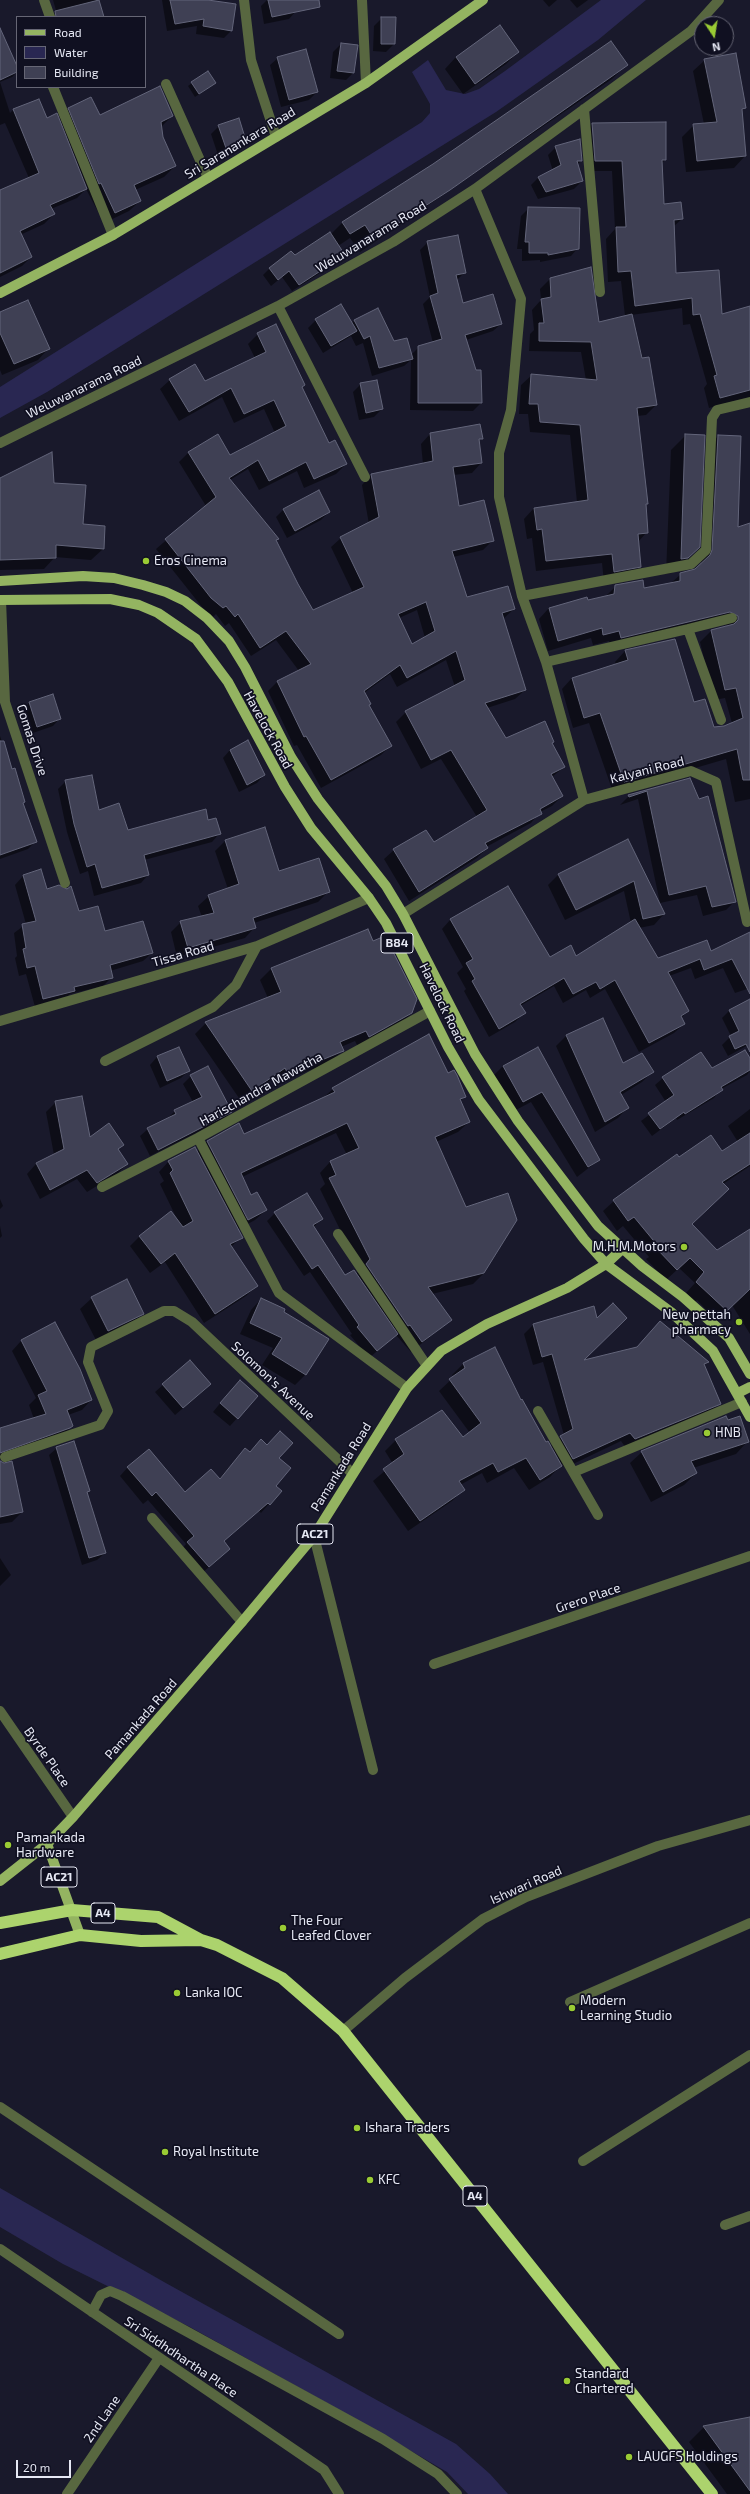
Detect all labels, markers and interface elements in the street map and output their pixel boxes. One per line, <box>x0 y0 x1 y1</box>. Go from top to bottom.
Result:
legend <box>16 16 146 88</box>
north arrow <box>694 16 734 56</box>
text: Road <box>54 25 82 39</box>
text: N <box>711 40 722 54</box>
text: Water <box>54 45 88 59</box>
text: Building <box>54 65 98 79</box>
street label: Sri Saranankara Road <box>182 104 298 182</box>
street label: Weluwanarama Road <box>313 198 429 276</box>
street label: Weluwanarama Road <box>24 352 144 422</box>
place label: Eros Cinema <box>154 553 227 569</box>
marker: Eros Cinema <box>141 556 151 566</box>
street label: Havelock Road <box>240 688 296 772</box>
street label: Gomas Drive <box>13 702 51 778</box>
street label: Kalyani Road <box>608 753 686 787</box>
road number: B84 <box>381 933 413 953</box>
street label: Tissa Road <box>150 938 216 970</box>
street label: Havelock Road <box>416 961 468 1045</box>
street label: Harischandra Mawatha <box>197 1049 325 1129</box>
place label: M.H.M.Motors <box>593 1239 676 1255</box>
marker: M.H.M.Motors <box>679 1242 689 1252</box>
place label: New pettah pharmacy <box>662 1307 731 1338</box>
marker: New pettah pharmacy <box>734 1317 744 1327</box>
street label: Solomon's Avenue <box>228 1339 318 1423</box>
street label: Pamankada Road <box>307 1420 375 1514</box>
place label: HNB <box>715 1425 741 1441</box>
marker: HNB <box>702 1428 712 1438</box>
road number: AC21 <box>297 1524 333 1544</box>
street label: Grero Place <box>554 1580 622 1616</box>
street label: Pamankada Road <box>102 1675 180 1763</box>
street label: Byrde Place <box>21 1724 73 1790</box>
place label: Pamankada Hardware <box>16 1830 85 1861</box>
marker: Pamankada Hardware <box>3 1840 13 1850</box>
street label: Ishwari Road <box>488 1862 564 1908</box>
road number: AC21 <box>41 1867 77 1887</box>
road number: A4 <box>91 1903 115 1923</box>
place label: The Four Leafed Clover <box>291 1913 372 1944</box>
marker: The Four Leafed Clover <box>278 1923 288 1933</box>
place label: Lanka IOC <box>185 1985 243 2001</box>
marker: Lanka IOC <box>172 1988 182 1998</box>
place label: Modern Learning Studio <box>580 1993 672 2024</box>
marker: Modern Learning Studio <box>567 2003 577 2013</box>
place label: Ishara Traders <box>365 2120 450 2136</box>
marker: Ishara Traders <box>352 2123 362 2133</box>
place label: Royal Institute <box>173 2144 259 2160</box>
marker: Royal Institute <box>160 2147 170 2157</box>
place label: KFC <box>378 2172 400 2188</box>
marker: KFC <box>365 2175 375 2185</box>
road number: A4 <box>463 2186 487 2206</box>
street label: Sri Siddhdhartha Place <box>121 2313 241 2401</box>
place label: Standard Chartered <box>575 2366 634 2397</box>
marker: Standard Chartered <box>562 2376 572 2386</box>
street label: 2nd Lane <box>81 2392 123 2446</box>
place label: LAUGFS Holdings <box>637 2449 738 2465</box>
scale bar <box>18 2452 73 2478</box>
marker: LAUGFS Holdings <box>624 2452 634 2462</box>
text: 20 m <box>23 2460 50 2474</box>

